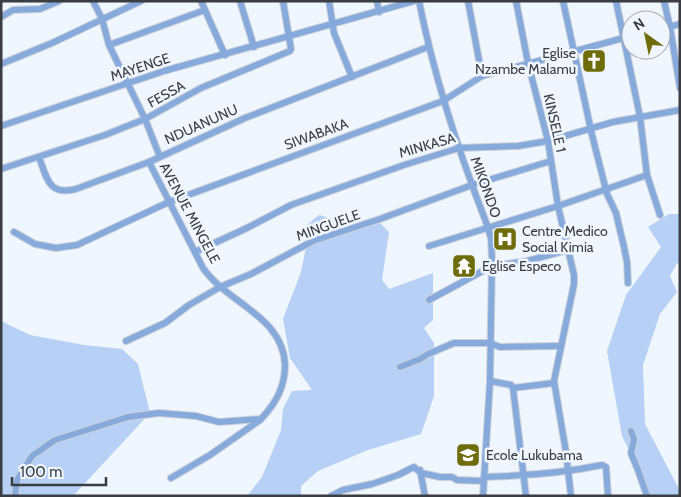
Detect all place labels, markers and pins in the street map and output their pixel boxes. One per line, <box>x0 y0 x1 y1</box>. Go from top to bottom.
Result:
place label: Eglise Nzambe Malamu <box>475 44 576 78</box>
church icon: Eglise Nzambe Malamu <box>581 48 607 74</box>
place label: Centre Medico Social Kimia <box>522 222 608 256</box>
hospital icon: Centre Medico Social Kimia <box>492 226 518 252</box>
temple icon: Eglise Especo <box>451 253 477 279</box>
place label: Eglise Especo <box>482 257 562 275</box>
school or university icon: Ecole Lukubama <box>455 442 481 468</box>
place label: Ecole Lukubama <box>486 446 583 464</box>

